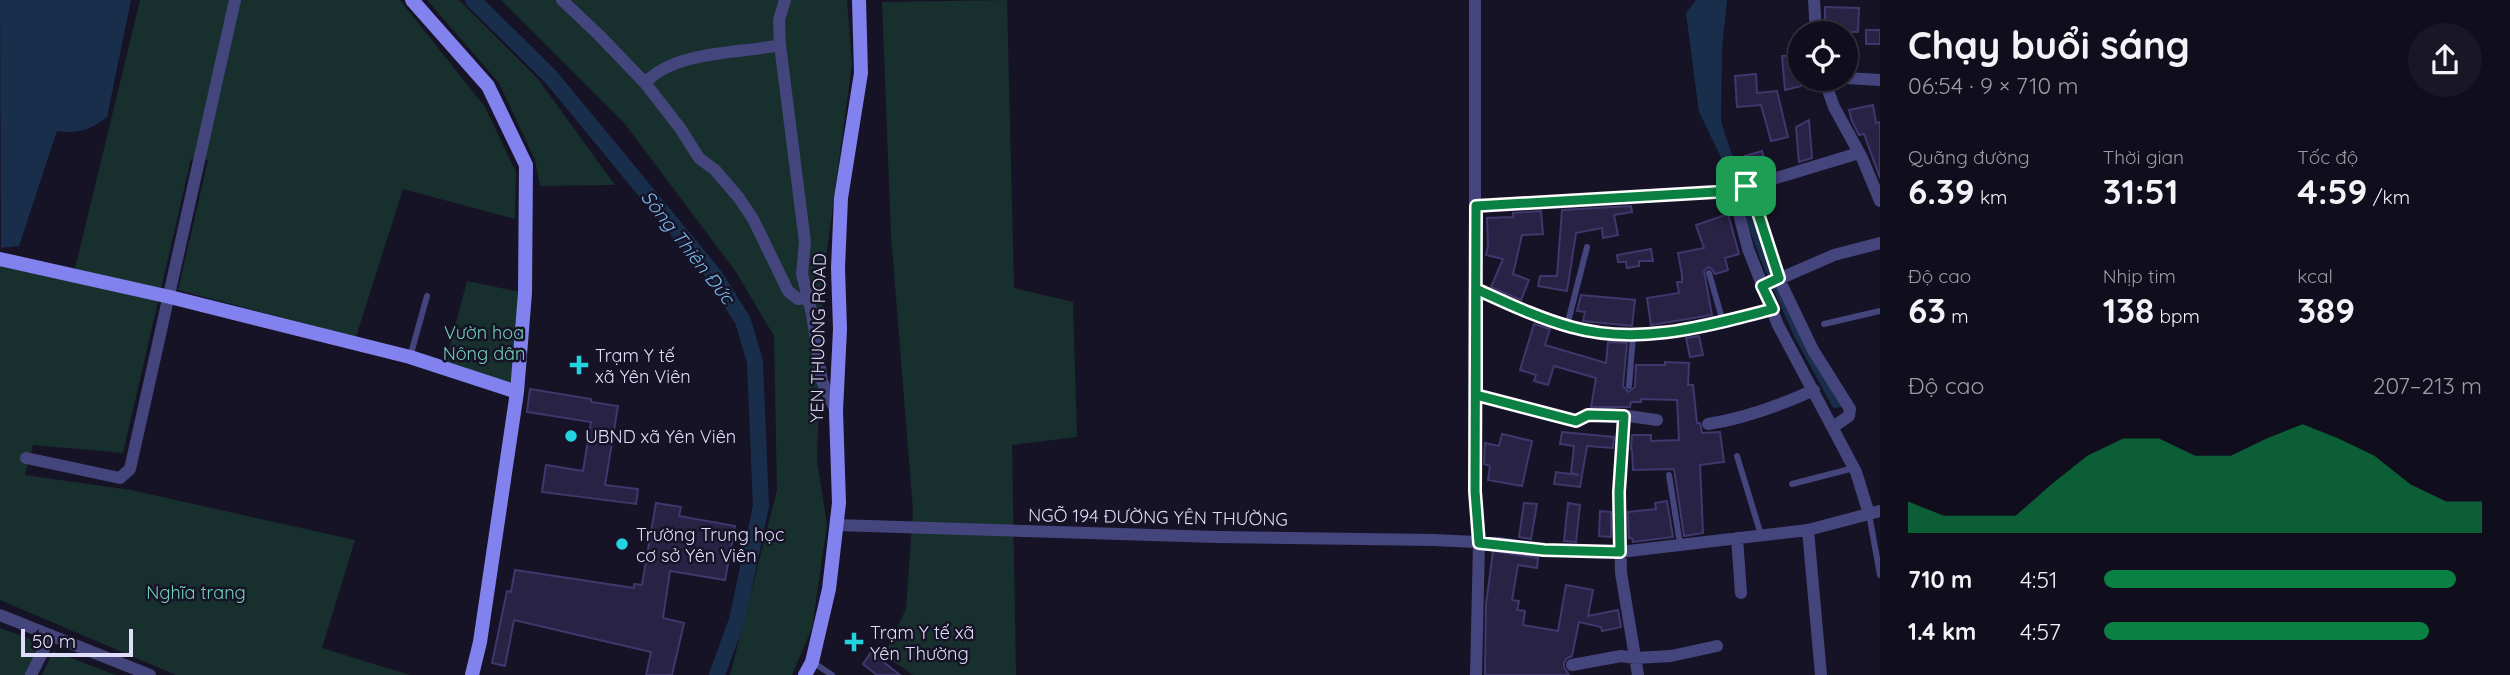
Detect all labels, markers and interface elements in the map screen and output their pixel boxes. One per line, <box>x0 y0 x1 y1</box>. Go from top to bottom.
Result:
map controls <box>1788 21 1858 91</box>
button: locate <box>1788 21 1858 91</box>
text: Chạy buổi sáng <box>1908 21 2190 69</box>
button: share <box>2408 23 2482 97</box>
text: 06:54 · 9 × 710 m <box>1908 71 2078 100</box>
text: Quãng đường <box>1908 145 2030 169</box>
text: Thời gian <box>2103 145 2184 169</box>
text: Tốc độ <box>2297 145 2358 169</box>
pin <box>1716 156 1776 216</box>
icon: arrive <box>1727 167 1765 205</box>
text: 6.39 <box>1908 169 1975 213</box>
text: 31:51 <box>2103 169 2178 213</box>
text: 4:59 <box>2297 169 2368 213</box>
water label: Sông Thiên Đức <box>636 185 741 310</box>
text: km <box>1975 185 2007 209</box>
text: /km <box>2368 185 2410 209</box>
street label: YEN THUONG ROAD <box>805 253 831 423</box>
text: Độ cao <box>1908 264 1971 288</box>
text: Nhịp tim <box>2103 264 2176 288</box>
text: kcal <box>2297 264 2333 288</box>
text: 63 <box>1908 288 1946 332</box>
text: 138 <box>2103 288 2154 332</box>
text: 389 <box>2297 288 2355 332</box>
text: m <box>1946 304 1969 328</box>
text: bpm <box>2154 304 2200 328</box>
park label: Vườn hoa Nông dân <box>443 321 525 365</box>
place label: Trạm Y tế xã Yên Viên <box>595 344 691 388</box>
marker: Trạm Y tế xã Yên Viên <box>569 355 589 375</box>
text: Độ cao <box>1908 371 1984 400</box>
text: 207–213 m <box>2373 371 2482 400</box>
place label: UBND xã Yên Viên <box>585 425 736 448</box>
marker: UBND xã Yên Viên <box>563 428 579 444</box>
street label: NGÕ 194 ĐƯỜNG YÊN THƯỜNG <box>1028 503 1288 531</box>
place label: Trường Trung học cơ sở Yên Viên <box>636 523 784 567</box>
marker: Trường Trung học cơ sở Yên Viên <box>614 536 630 552</box>
text: 710 m <box>1908 565 1972 594</box>
text: 4:51 <box>2020 565 2057 594</box>
park label: Nghĩa trang <box>146 581 246 604</box>
text: 1.4 km <box>1908 617 1976 646</box>
text: 4:57 <box>2020 617 2061 646</box>
place label: Trạm Y tế xã Yên Thường <box>870 621 974 665</box>
scale bar <box>21 626 133 658</box>
text: 50 m <box>32 629 76 653</box>
marker: Trạm Y tế xã Yên Thường <box>844 632 864 652</box>

